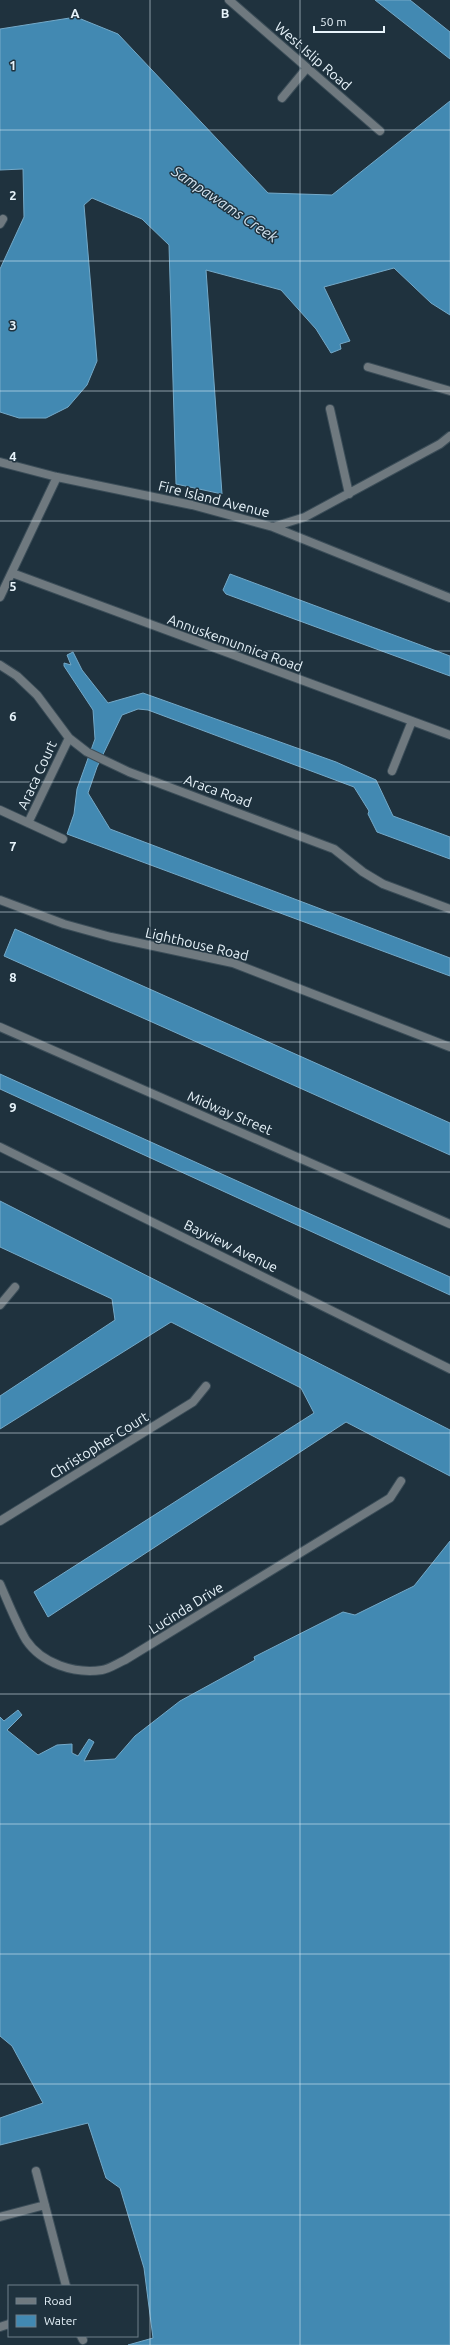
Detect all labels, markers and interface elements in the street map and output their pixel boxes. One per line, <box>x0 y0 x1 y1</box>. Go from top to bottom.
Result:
text: A <box>70 6 80 20</box>
text: B <box>221 6 230 20</box>
scale bar <box>314 8 384 34</box>
text: 50 m <box>320 15 347 28</box>
street label: West Islip Road <box>272 19 354 93</box>
text: 1 <box>9 58 17 72</box>
water label: Sampawams Creek <box>168 162 282 246</box>
text: 2 <box>9 188 17 202</box>
text: 3 <box>9 318 17 332</box>
text: 4 <box>9 449 17 463</box>
street label: Fire Island Avenue <box>157 477 271 521</box>
text: 5 <box>9 579 17 593</box>
street label: Annuskemunnica Road <box>165 611 305 675</box>
text: 6 <box>9 709 17 723</box>
street label: Araca Court <box>14 738 60 812</box>
street label: Araca Road <box>182 771 254 811</box>
text: 7 <box>9 839 17 853</box>
street label: Lighthouse Road <box>144 924 250 964</box>
text: 8 <box>9 970 17 984</box>
street label: Midway Street <box>185 1088 275 1138</box>
text: 9 <box>9 1100 17 1114</box>
street label: Bayview Avenue <box>182 1216 280 1276</box>
street label: Christopher Court <box>47 1408 152 1482</box>
street label: Lucinda Drive <box>146 1579 226 1637</box>
legend <box>8 2285 138 2337</box>
text: Road <box>44 2294 72 2307</box>
text: Water <box>44 2314 77 2327</box>

